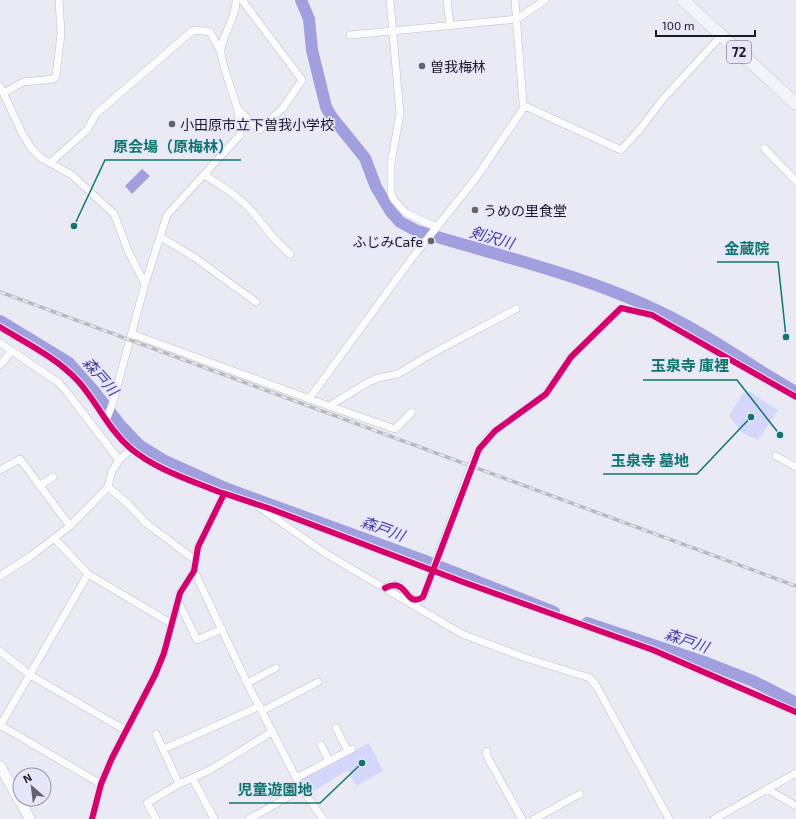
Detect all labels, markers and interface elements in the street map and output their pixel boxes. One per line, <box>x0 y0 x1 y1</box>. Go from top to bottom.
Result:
scale bar <box>656 12 755 38</box>
text: 100 m <box>662 18 694 32</box>
road number: 72 <box>727 41 751 63</box>
place label: 曽我梅林 <box>430 58 486 75</box>
marker: 曽我梅林 <box>417 61 427 71</box>
place label: 小田原市立下曽我小学校 <box>180 116 334 133</box>
marker: 小田原市立下曽我小学校 <box>167 119 177 129</box>
callout: 原会場（原梅林） <box>105 133 241 160</box>
text: 原会場（原梅林） <box>113 137 233 155</box>
place label: うめの里食堂 <box>483 202 567 219</box>
marker: うめの里食堂 <box>470 205 480 215</box>
water label: 剣沢川 <box>468 222 518 252</box>
place label: ふじみCafe <box>353 233 423 250</box>
callout: 金蔵院 <box>717 235 778 262</box>
marker: ふじみCafe <box>426 236 436 246</box>
text: 金蔵院 <box>724 239 770 257</box>
water label: 森戸川 <box>79 353 124 400</box>
callout: 玉泉寺 庫裡 <box>643 353 737 380</box>
text: 玉泉寺 庫裡 <box>651 356 729 374</box>
callout: 玉泉寺 墓地 <box>603 447 697 474</box>
text: 玉泉寺 墓地 <box>611 451 689 469</box>
water label: 森戸川 <box>359 512 409 545</box>
water label: 森戸川 <box>663 624 713 656</box>
north arrow <box>12 767 52 807</box>
text: N <box>21 770 34 785</box>
callout: 児童遊園地 <box>229 776 320 803</box>
text: 児童遊園地 <box>237 780 313 798</box>

